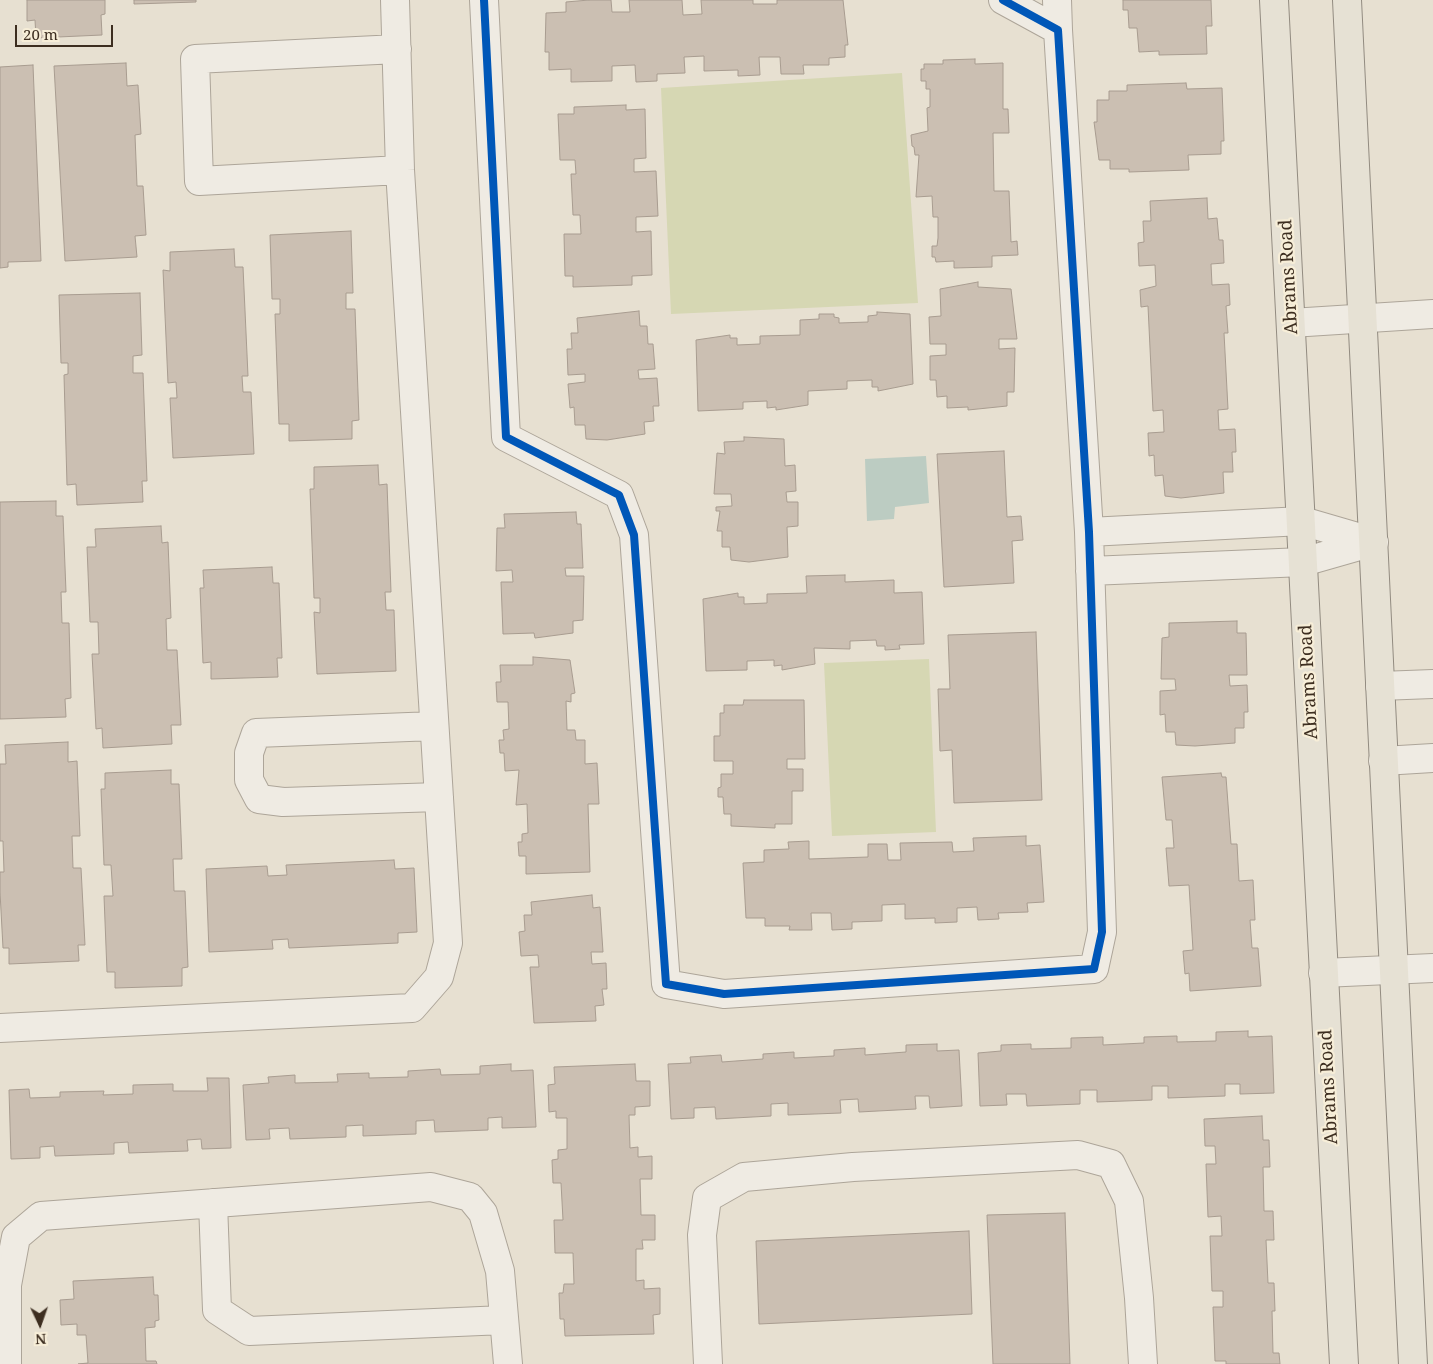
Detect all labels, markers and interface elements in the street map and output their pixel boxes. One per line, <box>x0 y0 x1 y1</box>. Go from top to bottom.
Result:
scale bar <box>18 15 115 47</box>
text: 20 m <box>23 24 58 44</box>
street label: Abrams Road <box>1275 219 1303 335</box>
street label: Abrams Road <box>1295 624 1323 740</box>
street label: Abrams Road <box>1315 1029 1343 1145</box>
north arrow <box>15 1299 65 1349</box>
text: N <box>35 1330 47 1349</box>

